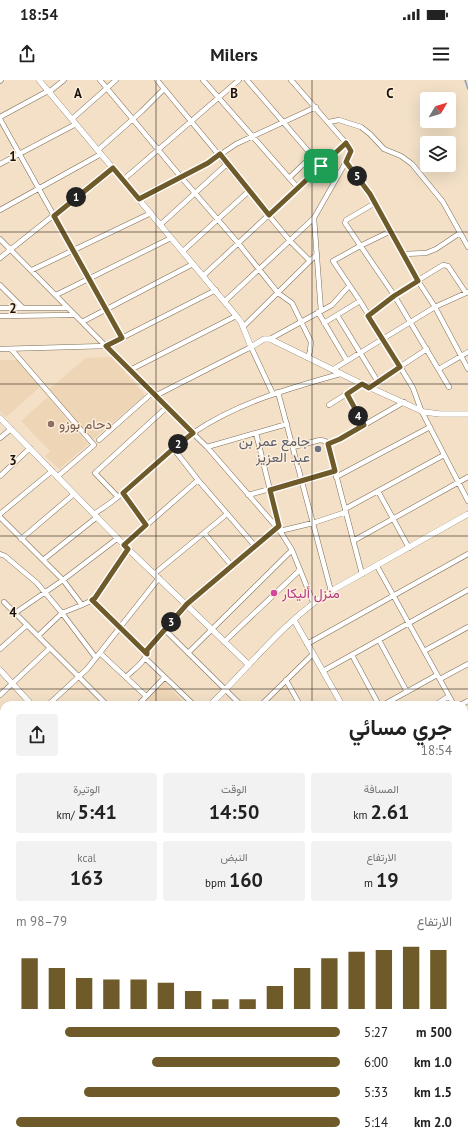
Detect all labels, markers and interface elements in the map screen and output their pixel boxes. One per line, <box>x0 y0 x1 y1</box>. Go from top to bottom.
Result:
text: 18:54 <box>20 5 58 24</box>
icon: share <box>16 43 38 65</box>
text: Milers <box>210 43 258 66</box>
icon: menu <box>430 43 452 65</box>
text: A <box>74 85 82 102</box>
text: B <box>230 85 238 102</box>
text: C <box>386 85 394 102</box>
north arrow <box>420 92 456 128</box>
map controls <box>420 92 456 172</box>
button: layers <box>420 136 456 172</box>
text: 1 <box>9 148 17 165</box>
pin <box>304 149 338 183</box>
icon: arrive <box>310 155 332 177</box>
pin: 5 <box>347 166 367 186</box>
text: 5 <box>354 169 360 183</box>
pin: 1 <box>66 187 86 207</box>
text: 1 <box>73 190 79 204</box>
text: 2 <box>9 300 17 317</box>
pin: 4 <box>348 406 368 426</box>
text: 4 <box>355 409 361 423</box>
place label: دحام بوزو <box>59 415 112 433</box>
marker: دحام بوزو <box>46 419 56 429</box>
place label: جامع عمر بن عبد العزيز <box>239 432 310 466</box>
pin: 2 <box>168 434 188 454</box>
text: 2 <box>175 437 181 451</box>
marker: جامع عمر بن عبد العزيز <box>313 444 323 454</box>
text: 3 <box>9 452 17 469</box>
place label: منزل أليكار <box>281 584 340 603</box>
marker: منزل أليكار <box>269 588 279 598</box>
text: 4 <box>9 604 17 621</box>
pin: 3 <box>161 612 181 632</box>
text: 3 <box>168 615 174 629</box>
text: جري مسائي <box>349 713 452 741</box>
button: share <box>16 714 58 756</box>
text: 18:54 <box>421 742 452 759</box>
text: الوتيرة <box>73 782 100 796</box>
text: الوقت <box>221 782 247 796</box>
text: المسافة <box>364 782 399 796</box>
text: 5:41 <box>78 799 117 825</box>
text: 14:50 <box>209 799 259 825</box>
text: 2.61 <box>370 799 409 825</box>
text: /km <box>56 808 78 822</box>
text: km <box>353 808 370 822</box>
text: النبض <box>220 850 248 864</box>
text: الارتفاع <box>366 850 396 864</box>
text: kcal <box>77 851 96 865</box>
text: 163 <box>70 865 104 891</box>
text: 160 <box>229 867 263 893</box>
text: 19 <box>376 867 399 893</box>
text: bpm <box>205 876 229 890</box>
text: m <box>364 876 376 890</box>
text: 79–98 m <box>16 913 67 930</box>
text: الارتفاع <box>417 913 452 930</box>
text: 5:27 <box>364 1024 388 1041</box>
text: 500 m <box>416 1024 452 1041</box>
text: 6:00 <box>364 1054 388 1071</box>
text: 1.0 km <box>414 1054 452 1071</box>
text: 5:33 <box>364 1084 388 1101</box>
text: 1.5 km <box>414 1084 452 1101</box>
text: 5:14 <box>364 1114 388 1131</box>
text: 2.0 km <box>414 1114 452 1131</box>

